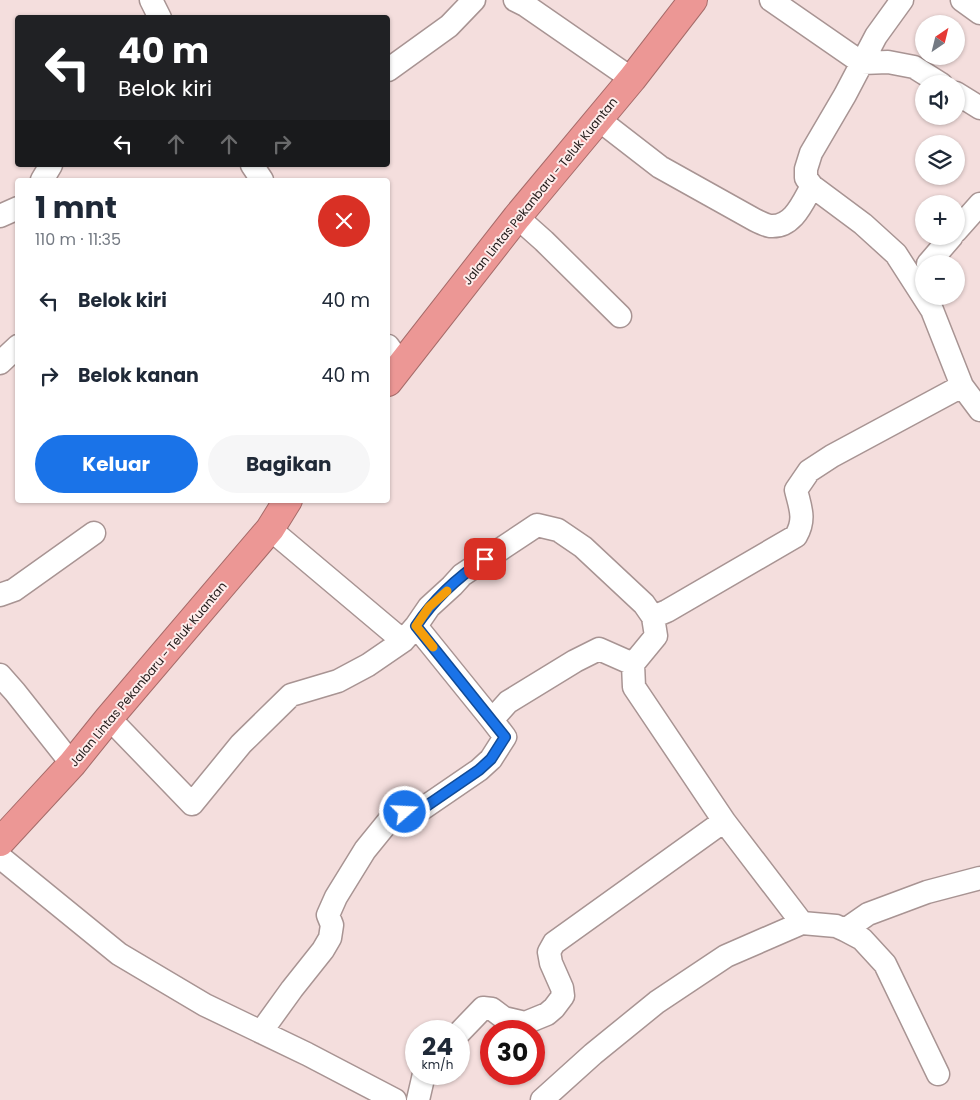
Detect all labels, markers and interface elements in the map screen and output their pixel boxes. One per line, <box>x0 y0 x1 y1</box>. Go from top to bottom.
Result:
north arrow <box>915 15 965 65</box>
map controls <box>915 15 965 305</box>
text: 40 m <box>118 26 209 75</box>
icon: left <box>35 35 100 100</box>
text: Belok kiri <box>118 73 212 104</box>
button: sound <box>915 75 965 125</box>
street label: Jalan Lintas Pekanbaru - Teluk Kuantan <box>459 94 621 288</box>
icon: left <box>109 130 137 158</box>
icon: ahead <box>162 130 190 158</box>
icon: ahead <box>215 130 243 158</box>
icon: right <box>268 130 296 158</box>
button: layers <box>915 135 965 185</box>
text: 1 mnt <box>35 186 117 229</box>
button: close <box>318 195 370 247</box>
button: + <box>915 195 965 245</box>
text: 110 m · 11:35 <box>35 228 121 251</box>
button: − <box>915 255 965 305</box>
icon: left <box>35 287 63 315</box>
text: Belok kiri <box>78 287 167 314</box>
text: 40 m <box>321 287 370 314</box>
icon: right <box>35 362 63 390</box>
text: Belok kanan <box>78 362 199 389</box>
text: 40 m <box>321 362 370 389</box>
button: Keluar <box>35 435 198 493</box>
button: Bagikan <box>208 435 370 493</box>
pin <box>464 538 506 580</box>
icon: arrive <box>471 545 499 573</box>
street label: Jalan Lintas Pekanbaru - Teluk Kuantan <box>65 578 231 770</box>
position arrow <box>378 785 430 837</box>
speed limit sign: 30 <box>480 1020 545 1085</box>
text: 24 <box>422 1029 453 1064</box>
text: km/h <box>422 1056 453 1073</box>

